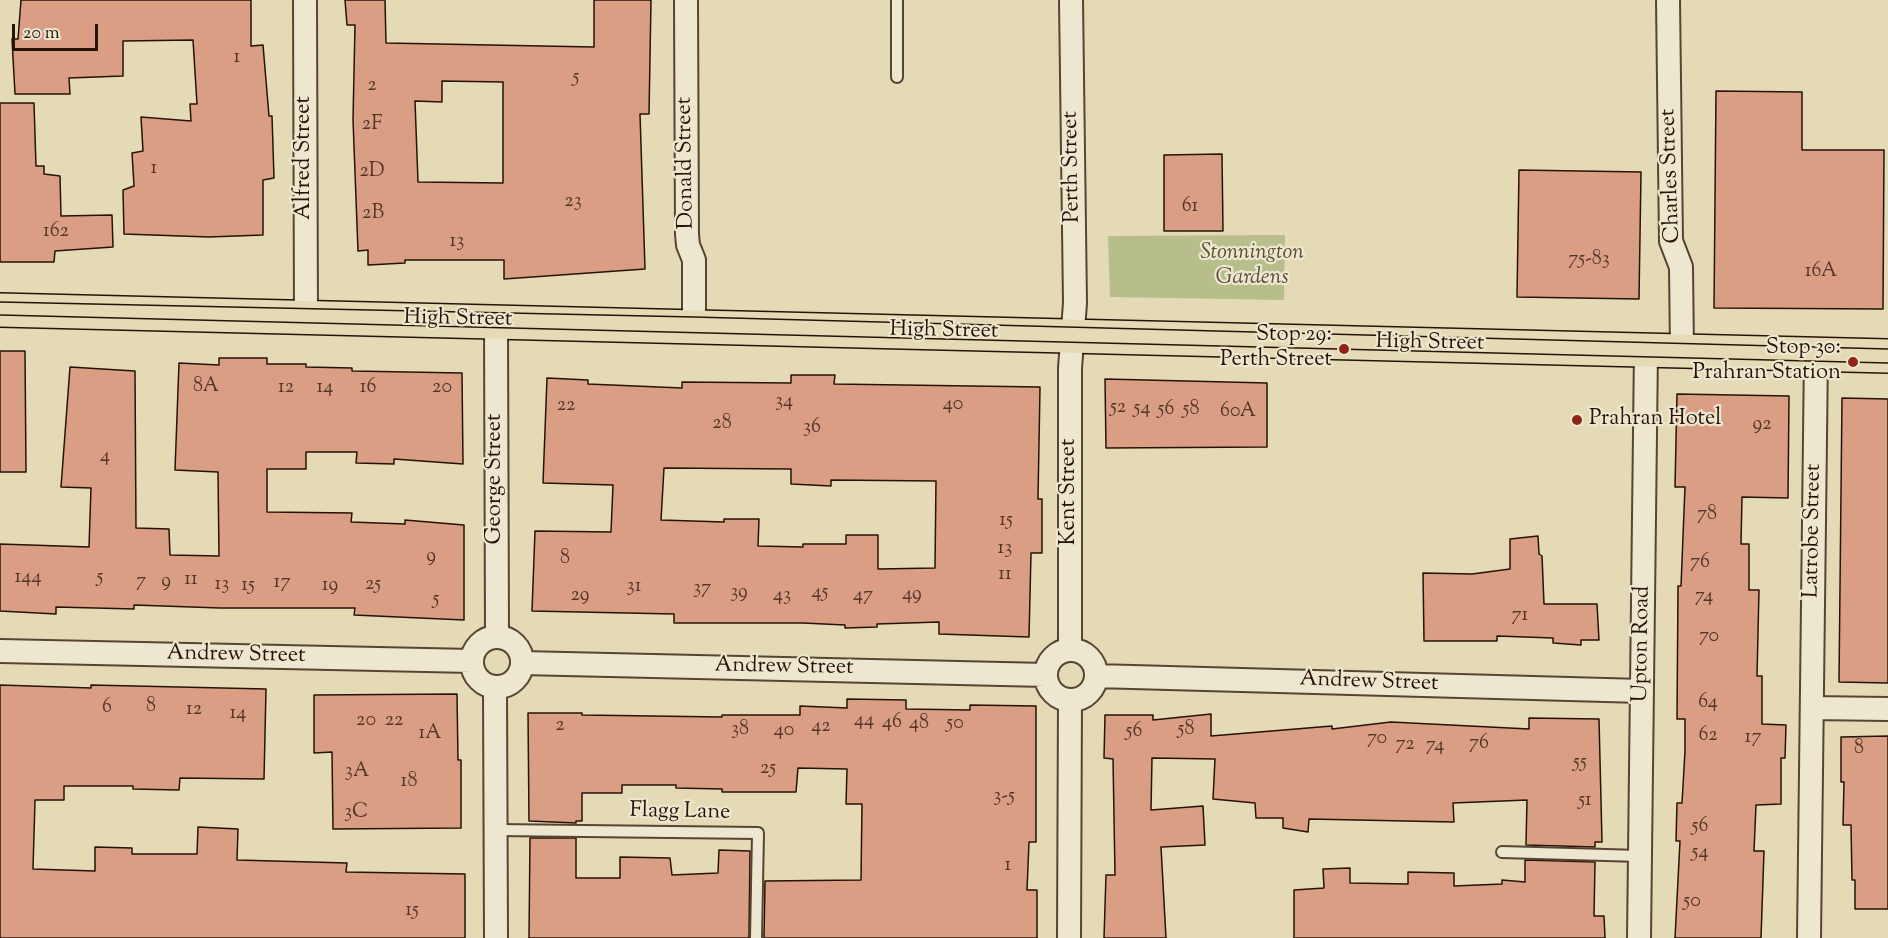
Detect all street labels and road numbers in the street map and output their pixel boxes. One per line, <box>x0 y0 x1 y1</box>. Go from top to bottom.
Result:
street label: Alfred Street <box>292 96 318 220</box>
street label: Donald Street <box>673 97 701 229</box>
street label: Charles Street <box>1656 108 1688 244</box>
street label: Perth Street <box>1059 111 1087 223</box>
street label: High Street <box>403 306 513 334</box>
street label: High Street <box>889 318 999 346</box>
street label: High Street <box>1375 330 1485 358</box>
street label: George Street <box>483 414 509 544</box>
street label: Kent Street <box>1057 438 1083 546</box>
street label: Latrobe Street <box>1800 464 1828 598</box>
street label: Upton Road <box>1629 585 1657 703</box>
street label: Andrew Street <box>166 642 306 670</box>
street label: Andrew Street <box>714 654 854 682</box>
street label: Andrew Street <box>1299 667 1439 699</box>
street label: Flagg Lane <box>629 799 731 827</box>

